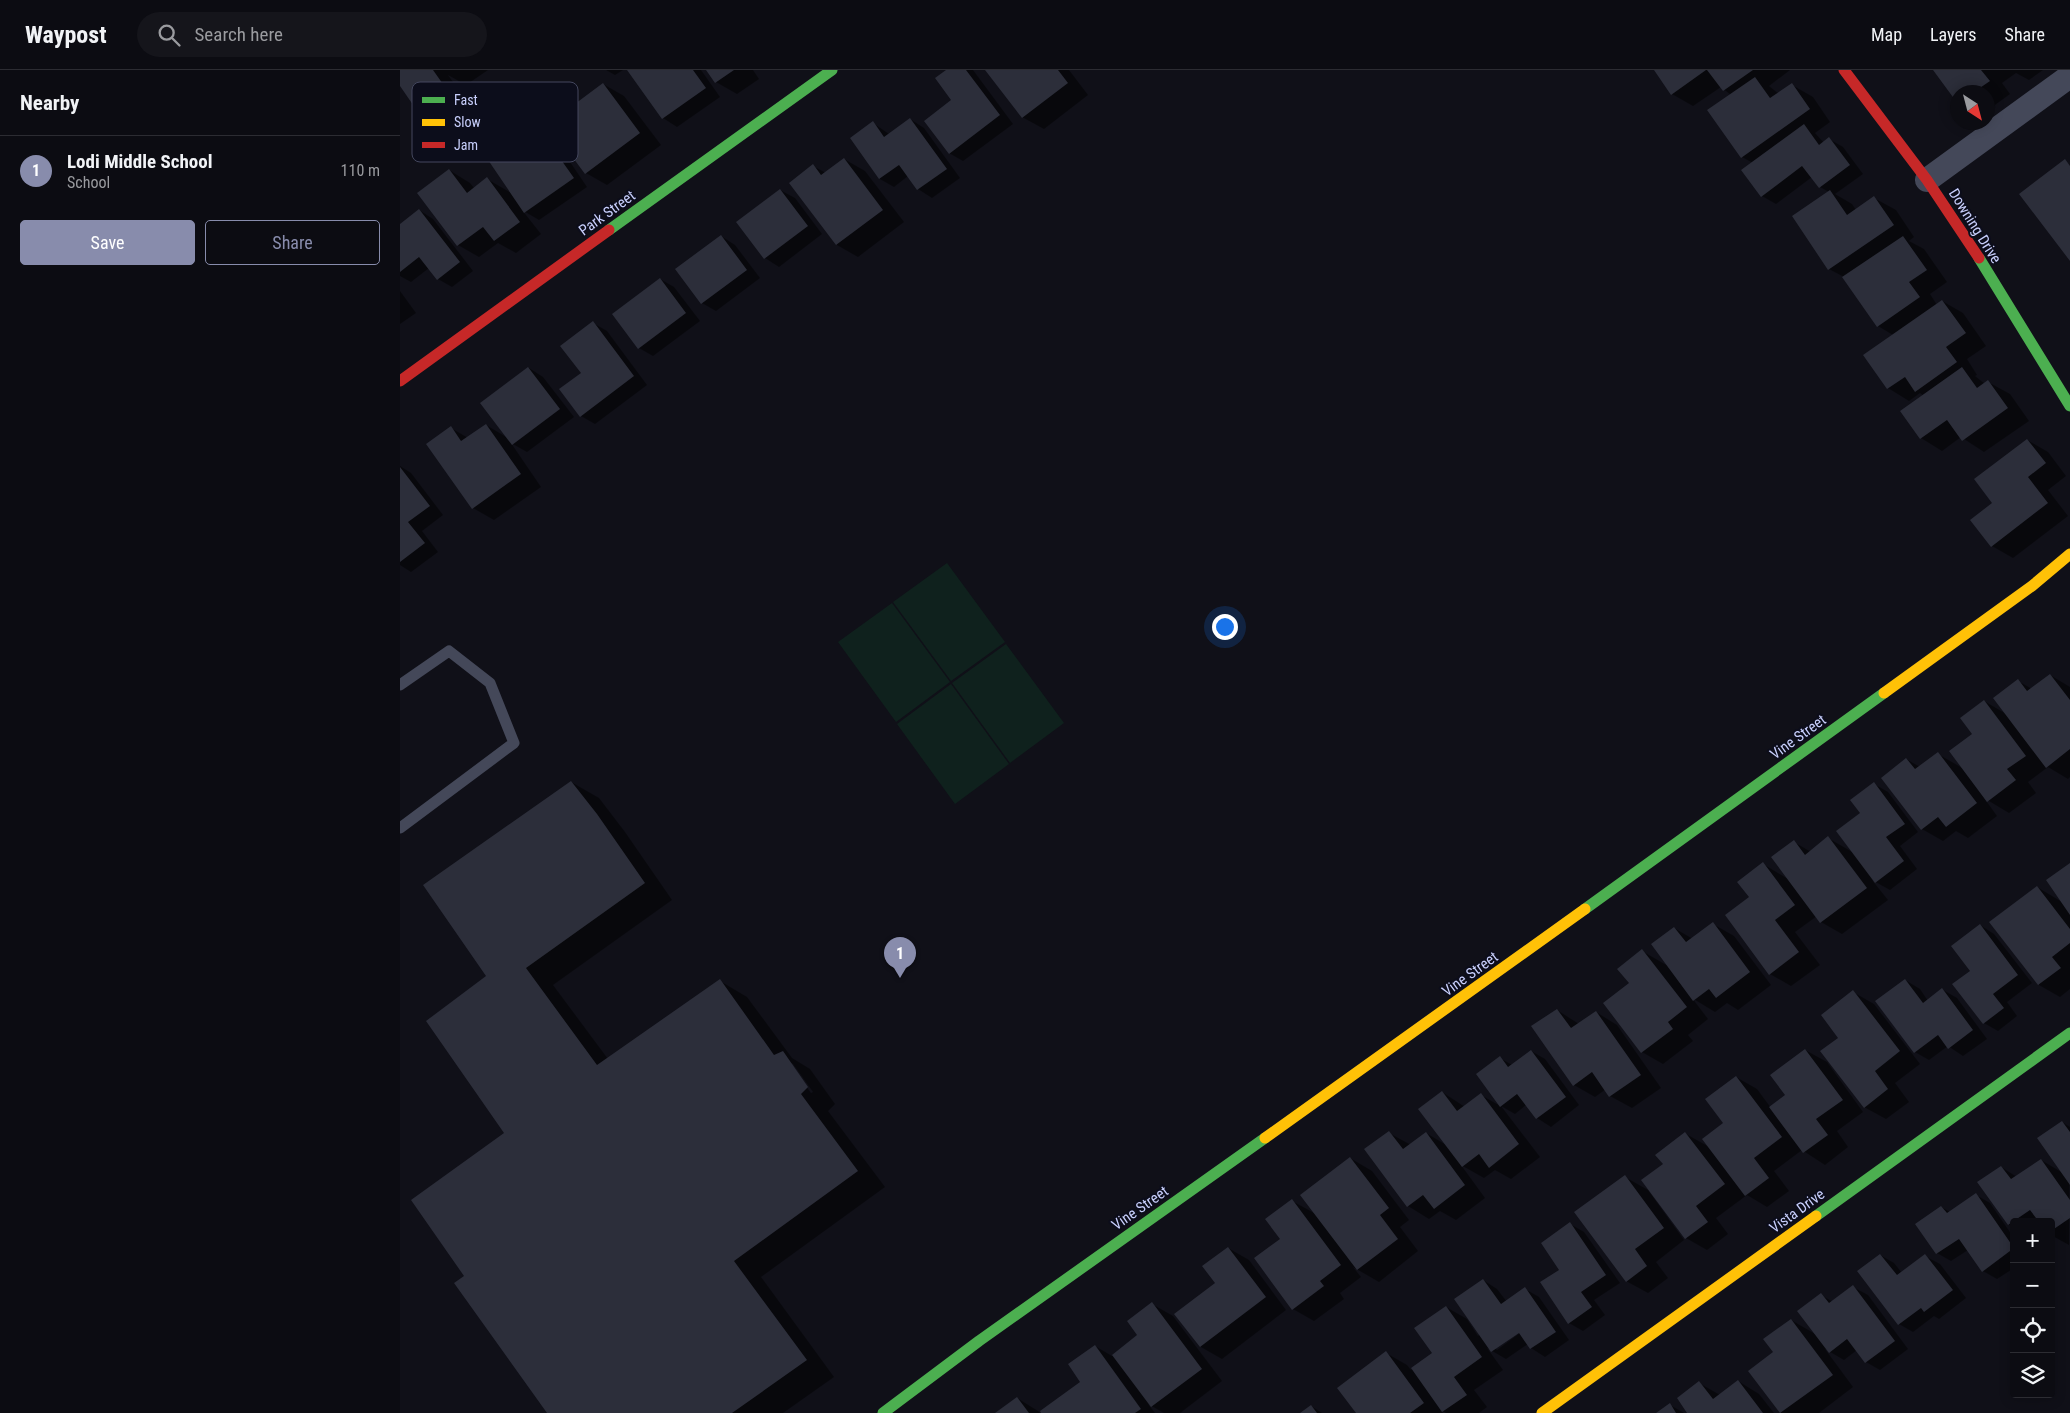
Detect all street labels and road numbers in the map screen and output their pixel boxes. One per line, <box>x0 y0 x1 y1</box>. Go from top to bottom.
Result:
street label: Downing Drive <box>1945 185 2005 267</box>
street label: Park Street <box>575 187 639 239</box>
street label: Vine Street <box>1767 711 1829 763</box>
street label: Vine Street <box>1439 948 1501 1000</box>
street label: Vine Street <box>1108 1182 1172 1234</box>
street label: Vista Drive <box>1766 1185 1828 1237</box>

